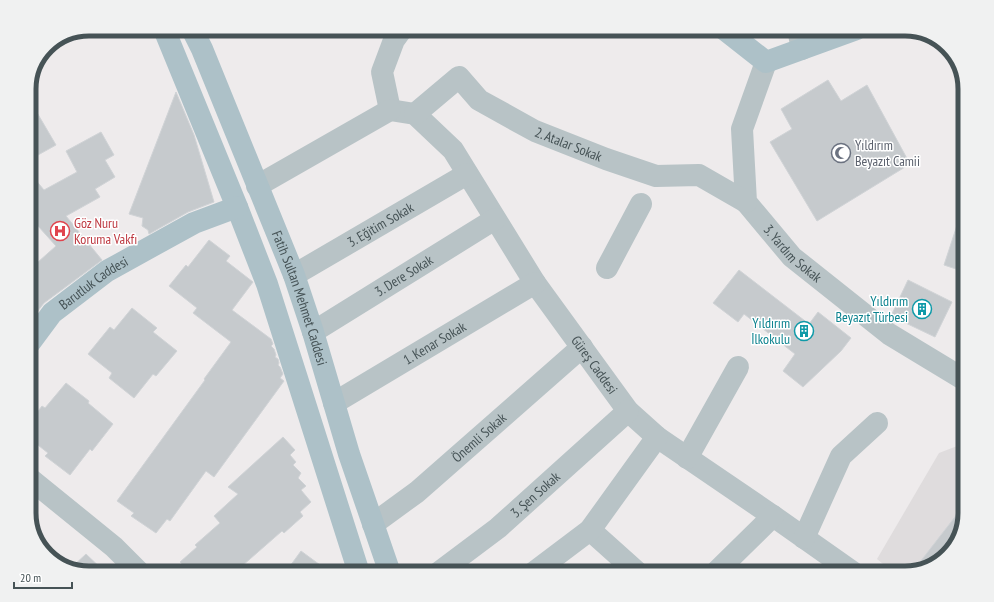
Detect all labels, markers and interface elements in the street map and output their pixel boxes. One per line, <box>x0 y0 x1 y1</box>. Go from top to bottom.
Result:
street label: 2. Atalar Sokak <box>532 123 605 166</box>
place label: Yıldırım Beyazıt Camii <box>855 136 920 170</box>
mosque icon: Yıldırım Beyazıt Camii <box>830 142 852 164</box>
street label: 3. Eğitim Sokak <box>344 198 417 251</box>
place label: Göz Nuru Koruma Vakfı <box>74 214 137 248</box>
hospital icon: Göz Nuru Koruma Vakfı <box>49 220 71 242</box>
street label: 3. Yardım Sokak <box>760 221 826 287</box>
street label: Fatih Sultan Mehmet Caddesi <box>268 228 331 367</box>
street label: 3. Dere Sokak <box>371 250 437 300</box>
street label: Barutluk Caddesi <box>55 252 131 314</box>
place label: Yıldırım Beyazıt Türbesi <box>836 292 908 326</box>
building icon: Yıldırım Beyazıt Türbesi <box>911 298 933 320</box>
place label: Yıldırım İlkokulu <box>751 314 790 348</box>
street label: 1. Kenar Sokak <box>400 317 470 369</box>
building icon: Yıldırım İlkokulu <box>793 320 815 342</box>
street label: Güreş Caddesi <box>567 332 622 398</box>
street label: Önemli Sokak <box>448 408 510 466</box>
street label: 3. Şen Sokak <box>507 467 564 521</box>
scale bar <box>14 564 72 590</box>
text: 20 m <box>20 570 41 585</box>

